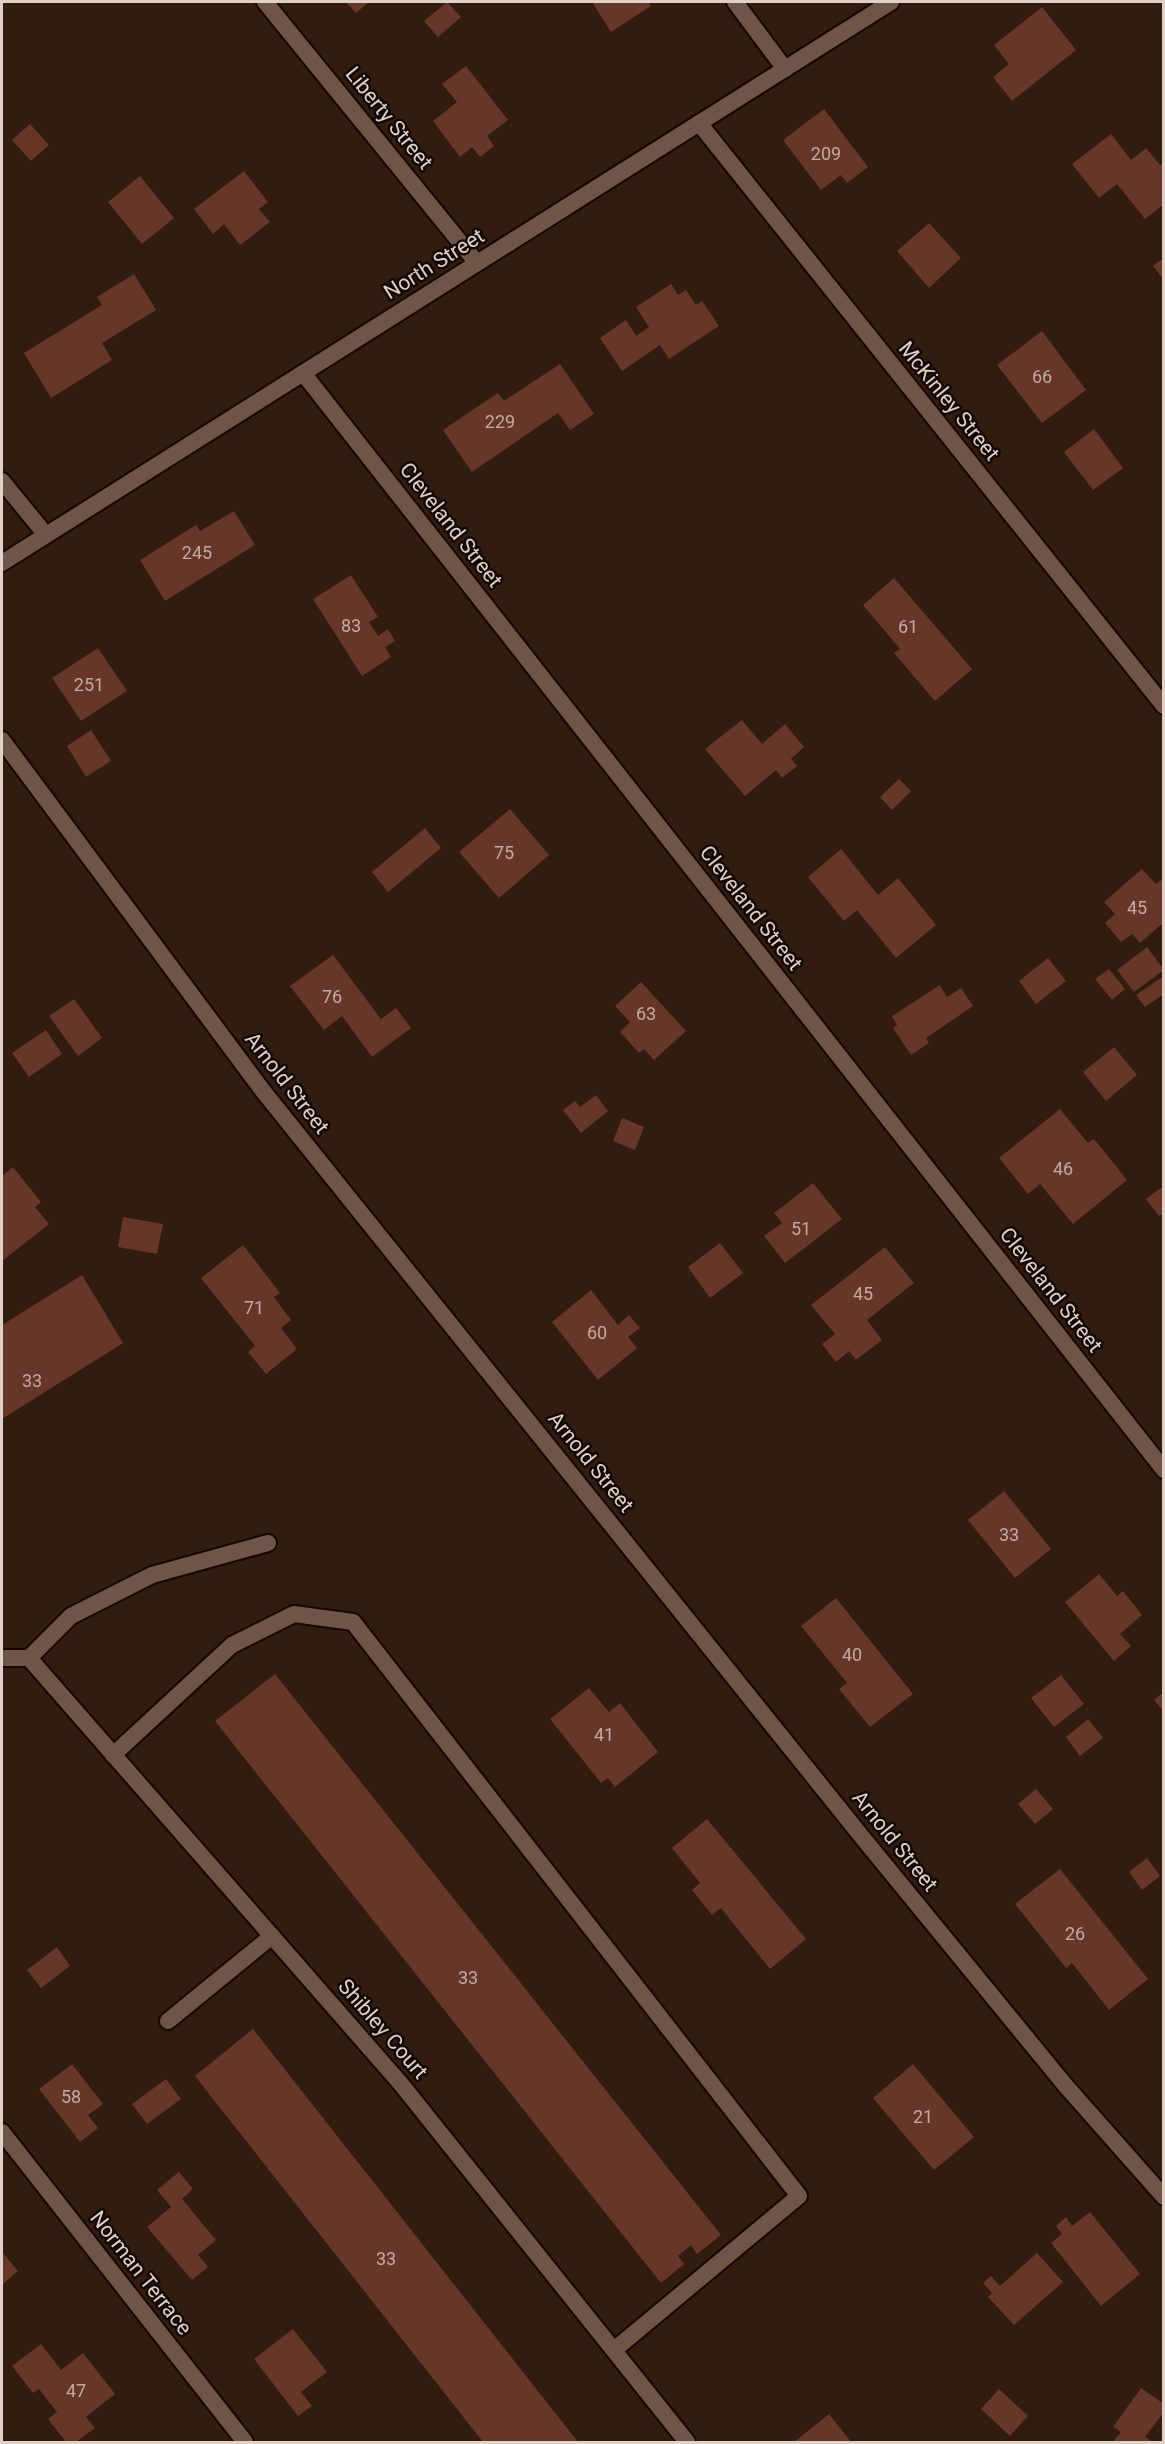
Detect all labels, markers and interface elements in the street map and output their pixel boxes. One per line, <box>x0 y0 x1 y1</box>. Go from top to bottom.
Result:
street label: Liberty Street <box>341 62 438 174</box>
house number: 209 <box>811 143 841 164</box>
street label: North Street <box>379 224 489 304</box>
street label: McKinley Street <box>894 337 1004 465</box>
house number: 66 <box>1032 366 1052 387</box>
house number: 229 <box>485 411 515 432</box>
street label: Cleveland Street <box>395 458 507 592</box>
house number: 245 <box>182 542 212 563</box>
house number: 83 <box>341 615 361 636</box>
house number: 61 <box>898 616 918 637</box>
house number: 251 <box>74 674 104 695</box>
street label: Cleveland Street <box>695 841 807 975</box>
house number: 75 <box>494 842 514 863</box>
house number: 45 <box>1127 897 1147 918</box>
house number: 76 <box>322 986 342 1007</box>
house number: 63 <box>636 1003 656 1024</box>
street label: Arnold Street <box>240 1028 334 1139</box>
house number: 46 <box>1053 1158 1073 1179</box>
house number: 51 <box>791 1218 811 1239</box>
street label: Cleveland Street <box>995 1223 1107 1357</box>
house number: 45 <box>853 1283 873 1304</box>
house number: 71 <box>244 1297 264 1318</box>
house number: 60 <box>587 1322 607 1343</box>
house number: 33 <box>22 1370 42 1391</box>
street label: Arnold Street <box>543 1407 639 1517</box>
house number: 33 <box>999 1524 1019 1545</box>
house number: 40 <box>842 1644 862 1665</box>
house number: 41 <box>594 1724 614 1745</box>
street label: Arnold Street <box>847 1786 943 1896</box>
house number: 26 <box>1065 1923 1085 1944</box>
house number: 33 <box>458 1967 478 1988</box>
street label: Shibley Court <box>333 1974 433 2084</box>
house number: 58 <box>61 2086 81 2107</box>
house number: 21 <box>913 2106 933 2127</box>
street label: Norman Terrace <box>85 2206 197 2340</box>
house number: 33 <box>376 2248 396 2269</box>
house number: 47 <box>66 2380 86 2401</box>

